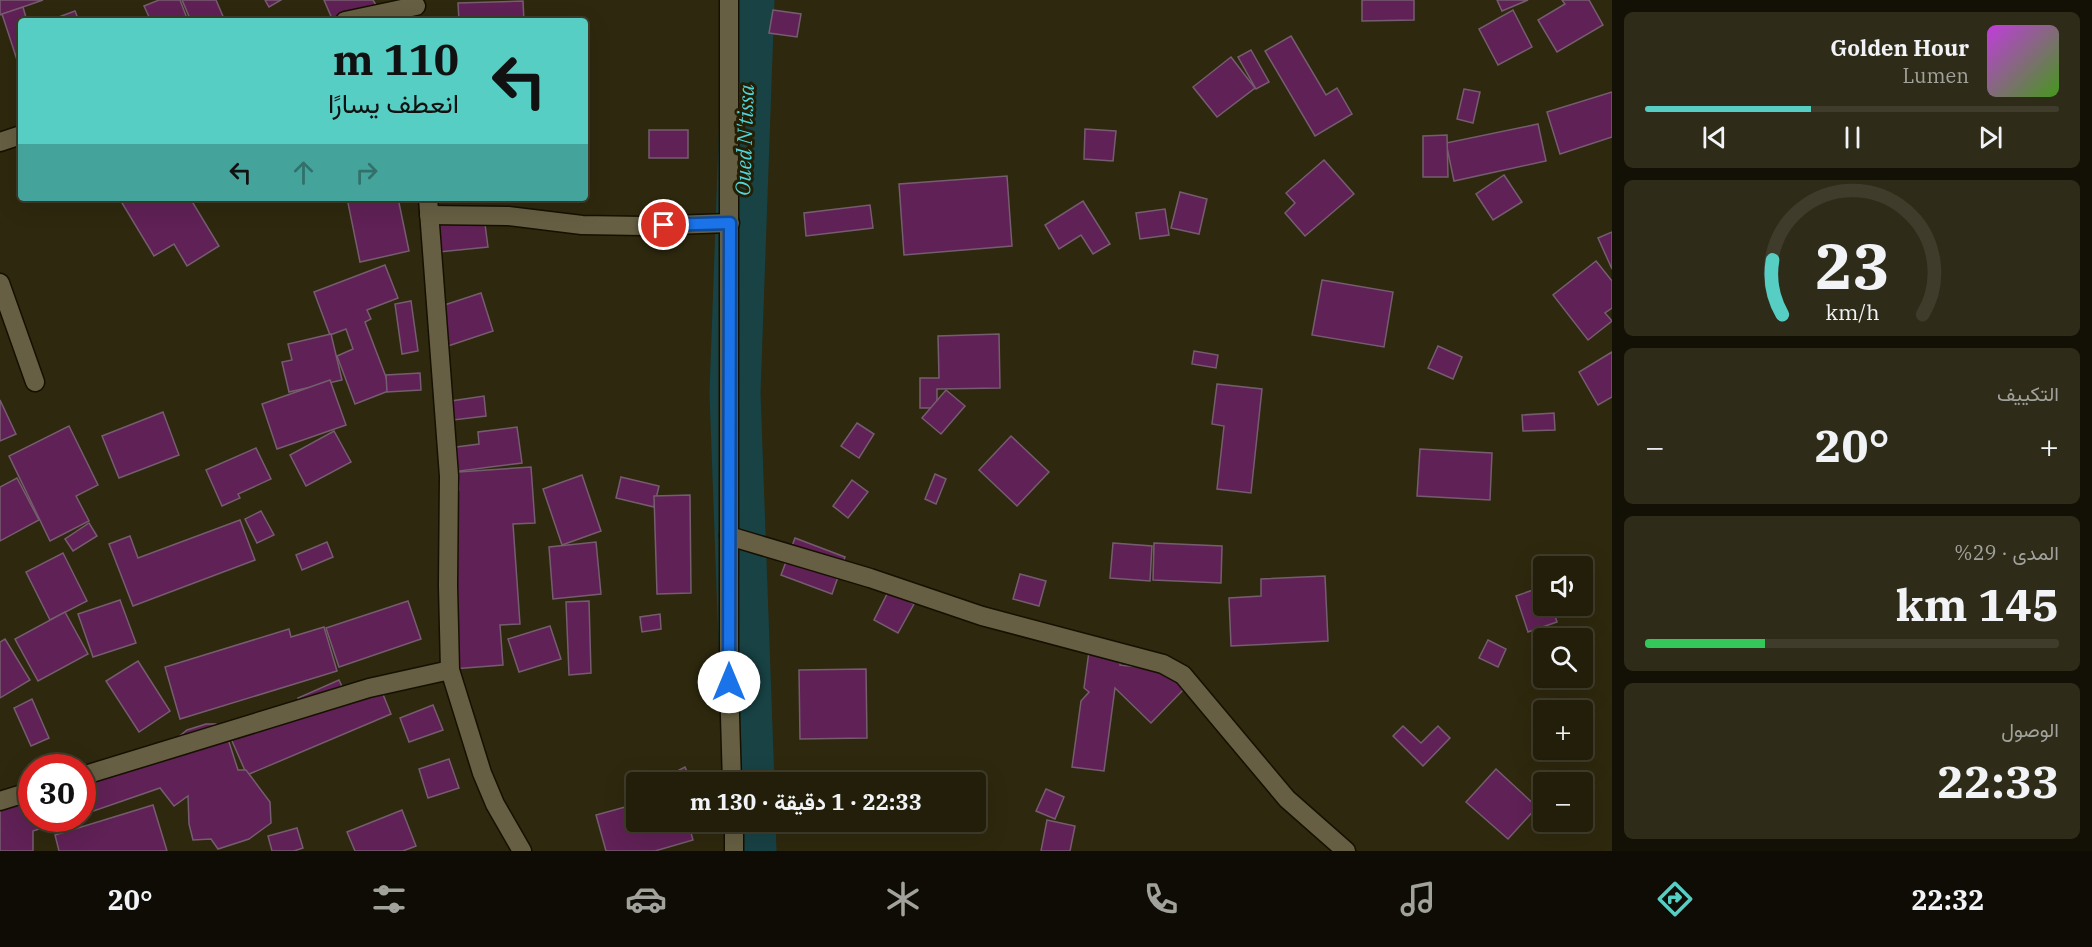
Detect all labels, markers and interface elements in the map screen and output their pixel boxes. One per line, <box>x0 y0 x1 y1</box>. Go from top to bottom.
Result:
text: 110 m <box>333 32 459 87</box>
text: Golden Hour <box>1830 33 1969 62</box>
icon: left <box>480 42 558 120</box>
text: Lumen <box>1902 62 1969 89</box>
water label: Oued N'tissa <box>728 83 760 196</box>
text: انعطف يسارًا <box>328 85 459 120</box>
icon: previous <box>1698 121 1731 154</box>
icon: pause <box>1836 121 1869 154</box>
icon: next <box>1974 121 2007 154</box>
icon: left <box>224 156 257 189</box>
icon: ahead <box>287 156 320 189</box>
icon: right <box>350 156 383 189</box>
pin <box>638 199 689 250</box>
icon: arrive <box>647 208 680 241</box>
text: 23 <box>1815 225 1889 306</box>
text: km/h <box>1825 298 1879 326</box>
text: التكييف <box>1997 380 2059 407</box>
text: 20° <box>1814 416 1890 474</box>
text: − <box>1645 425 1665 468</box>
text: + <box>2039 425 2059 468</box>
text: المدى · 29% <box>1954 539 2059 566</box>
map controls <box>1533 556 1593 832</box>
button: sound <box>1533 556 1593 616</box>
text: 145 km <box>1896 575 2059 633</box>
button: search <box>1533 628 1593 688</box>
position arrow <box>697 650 761 714</box>
button: + <box>1533 700 1593 760</box>
text: الوصول <box>2001 716 2059 743</box>
text: 22:33 <box>1937 752 2059 810</box>
speed limit sign: 30 <box>18 754 96 832</box>
button: − <box>1533 772 1593 832</box>
text: 22:33 · 1 دقيقة · 130 m <box>690 787 922 816</box>
icon: filters <box>368 878 410 920</box>
icon: car <box>625 878 667 920</box>
icon: climate <box>882 878 924 920</box>
icon: phone <box>1140 878 1182 920</box>
icon: music <box>1397 878 1439 920</box>
icon: directions <box>1654 878 1696 920</box>
text: 20° <box>108 882 153 917</box>
text: 22:32 <box>1911 882 1984 917</box>

